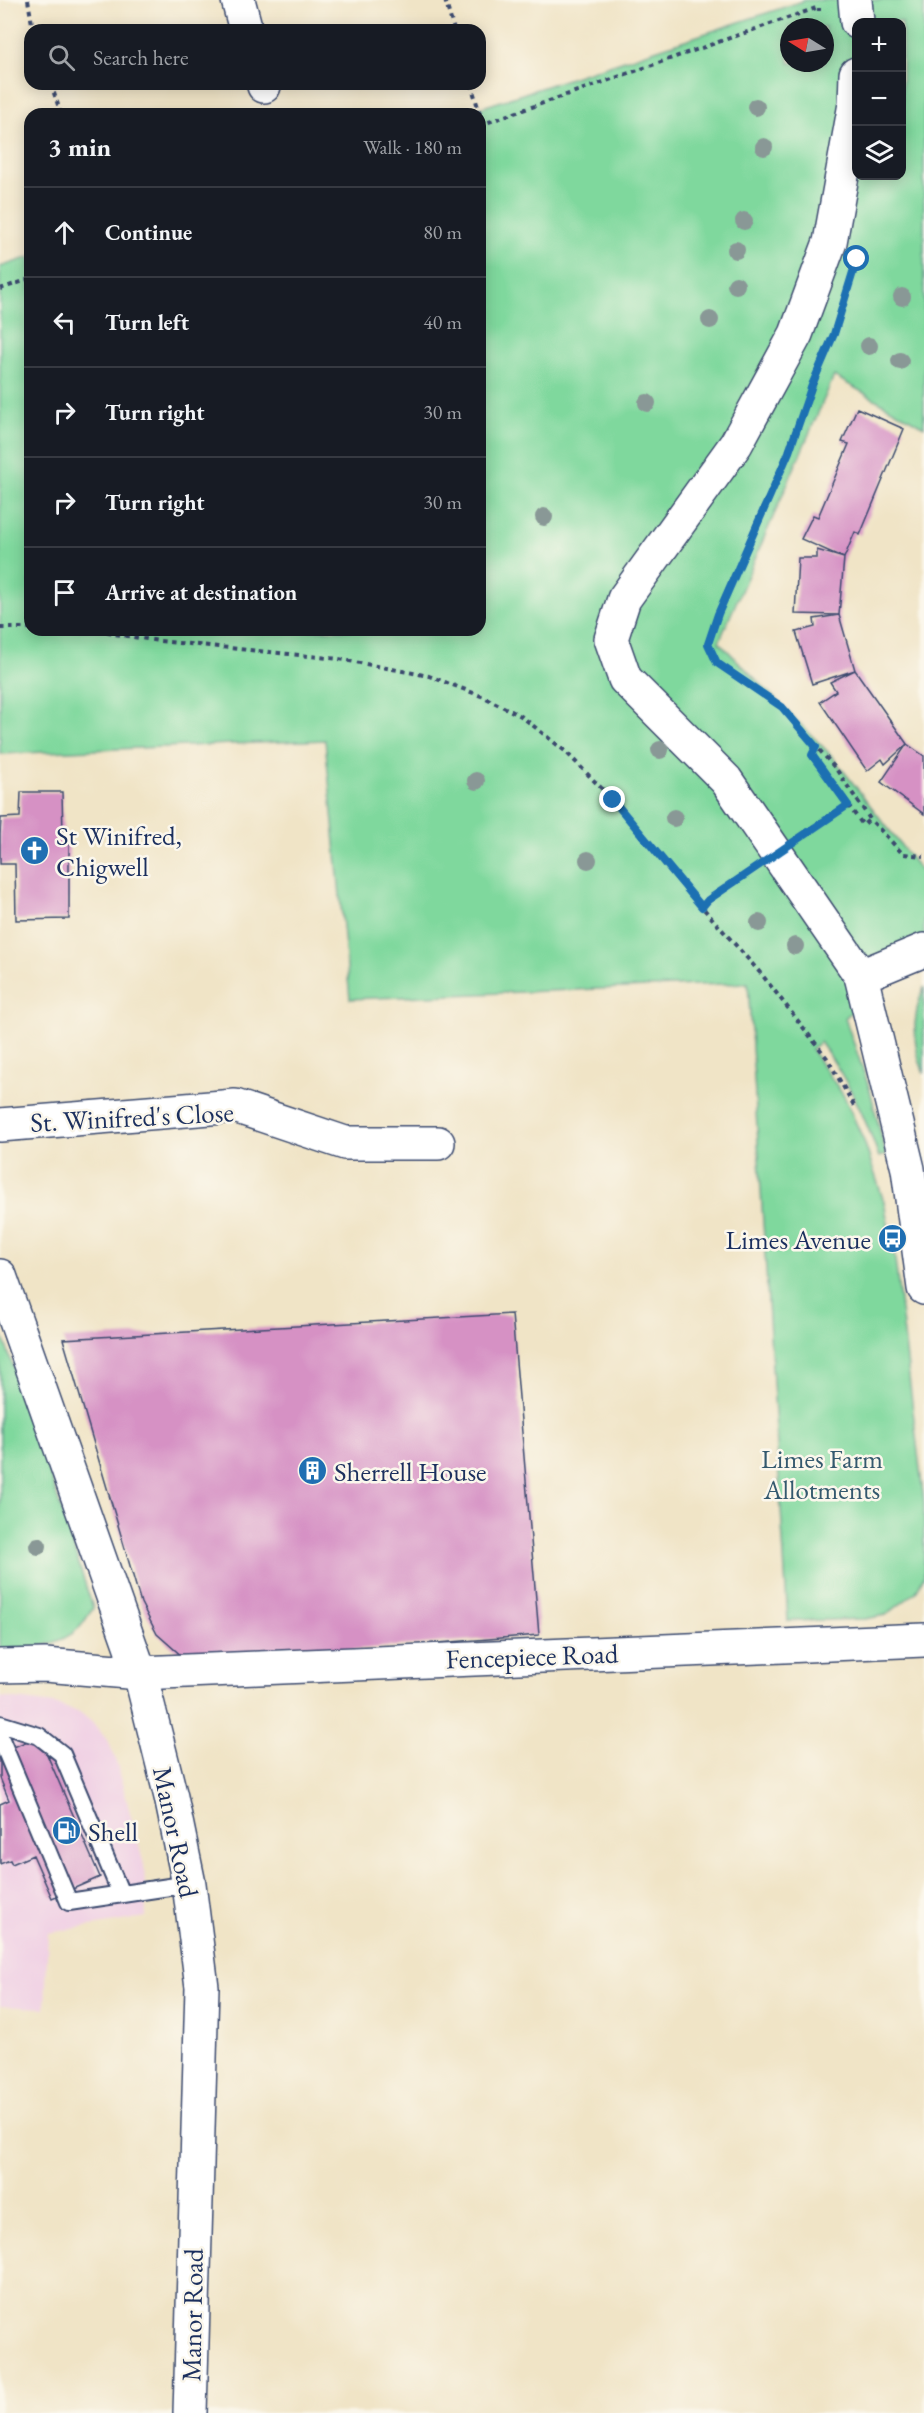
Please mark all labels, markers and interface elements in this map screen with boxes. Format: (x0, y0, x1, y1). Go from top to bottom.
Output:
north arrow (780, 18, 834, 72)
map controls (852, 18, 906, 180)
button: + (852, 18, 906, 72)
search box (24, 24, 486, 90)
icon: search (45, 41, 78, 74)
text: Search here (93, 43, 188, 72)
button: − (852, 72, 906, 126)
button: layers (852, 126, 906, 180)
text: 3 min (48, 130, 111, 164)
text: Walk · 180 m (363, 134, 462, 160)
icon: ahead (48, 216, 81, 249)
text: Continue (105, 218, 192, 247)
text: 80 m (423, 219, 462, 245)
route start (843, 245, 869, 271)
icon: left (48, 306, 81, 339)
text: Turn left (105, 308, 189, 337)
text: 40 m (423, 309, 462, 335)
icon: right (48, 396, 81, 429)
text: Turn right (105, 398, 204, 427)
text: 30 m (423, 399, 462, 425)
icon: right (48, 486, 81, 519)
text: Turn right (105, 488, 204, 517)
text: 30 m (423, 489, 462, 515)
icon: arrive (48, 576, 81, 609)
text: Arrive at destination (105, 578, 297, 607)
route end (599, 786, 625, 812)
place label: St Winifred, Chigwell (56, 818, 182, 884)
church icon: St Winifred, Chigwell (19, 835, 51, 867)
street label: St. Winifred's Close (29, 1094, 235, 1140)
place label: Limes Avenue (725, 1222, 871, 1257)
bus stop icon: Limes Avenue (876, 1223, 908, 1255)
park label: Limes Farm Allotments (761, 1441, 883, 1507)
place label: Sherrell House (334, 1454, 487, 1489)
building icon: Sherrell House (297, 1455, 329, 1487)
street label: Fencepiece Road (445, 1635, 619, 1677)
street label: Manor Road (145, 1763, 207, 1901)
place label: Shell (88, 1814, 138, 1849)
fuel station icon: Shell (51, 1815, 83, 1847)
street label: Manor Road (173, 2248, 211, 2382)

